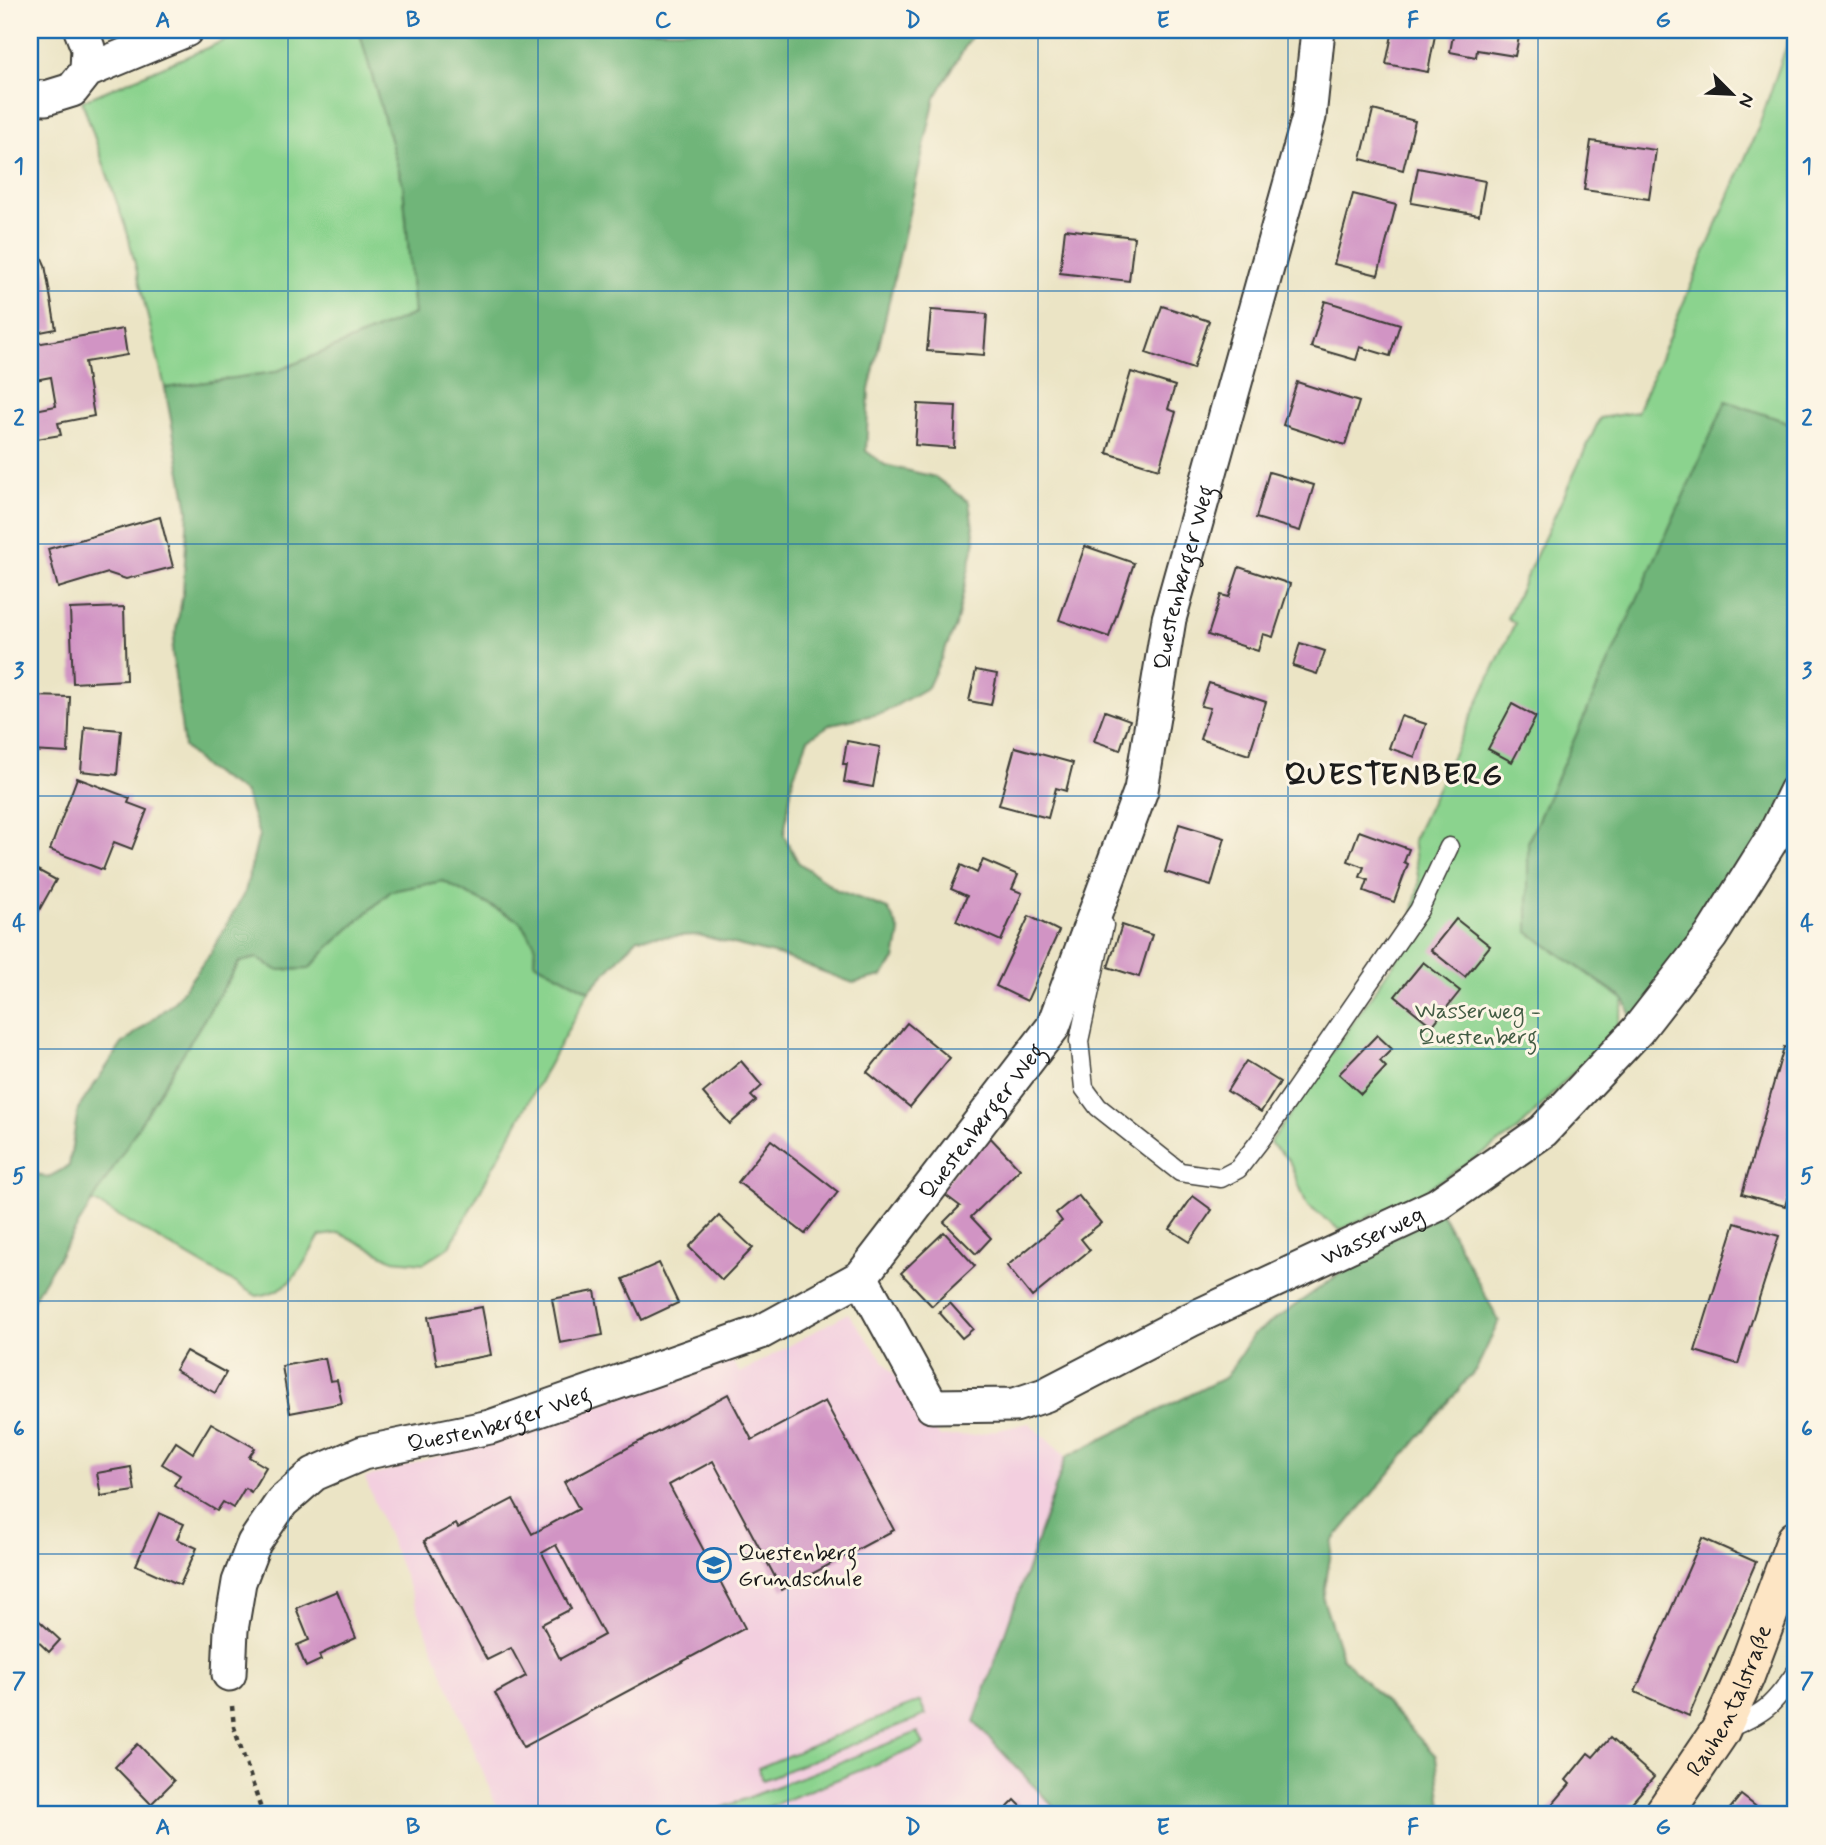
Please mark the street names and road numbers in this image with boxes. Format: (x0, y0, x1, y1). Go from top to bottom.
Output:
street label: Questenberger Weg (1148, 482, 1225, 672)
street label: Questenberger Weg (913, 1038, 1054, 1206)
street label: Wasserweg (1317, 1200, 1430, 1274)
street label: Questenberger Weg (405, 1380, 596, 1461)
street label: Rauhentalstraße (1680, 1621, 1780, 1783)

